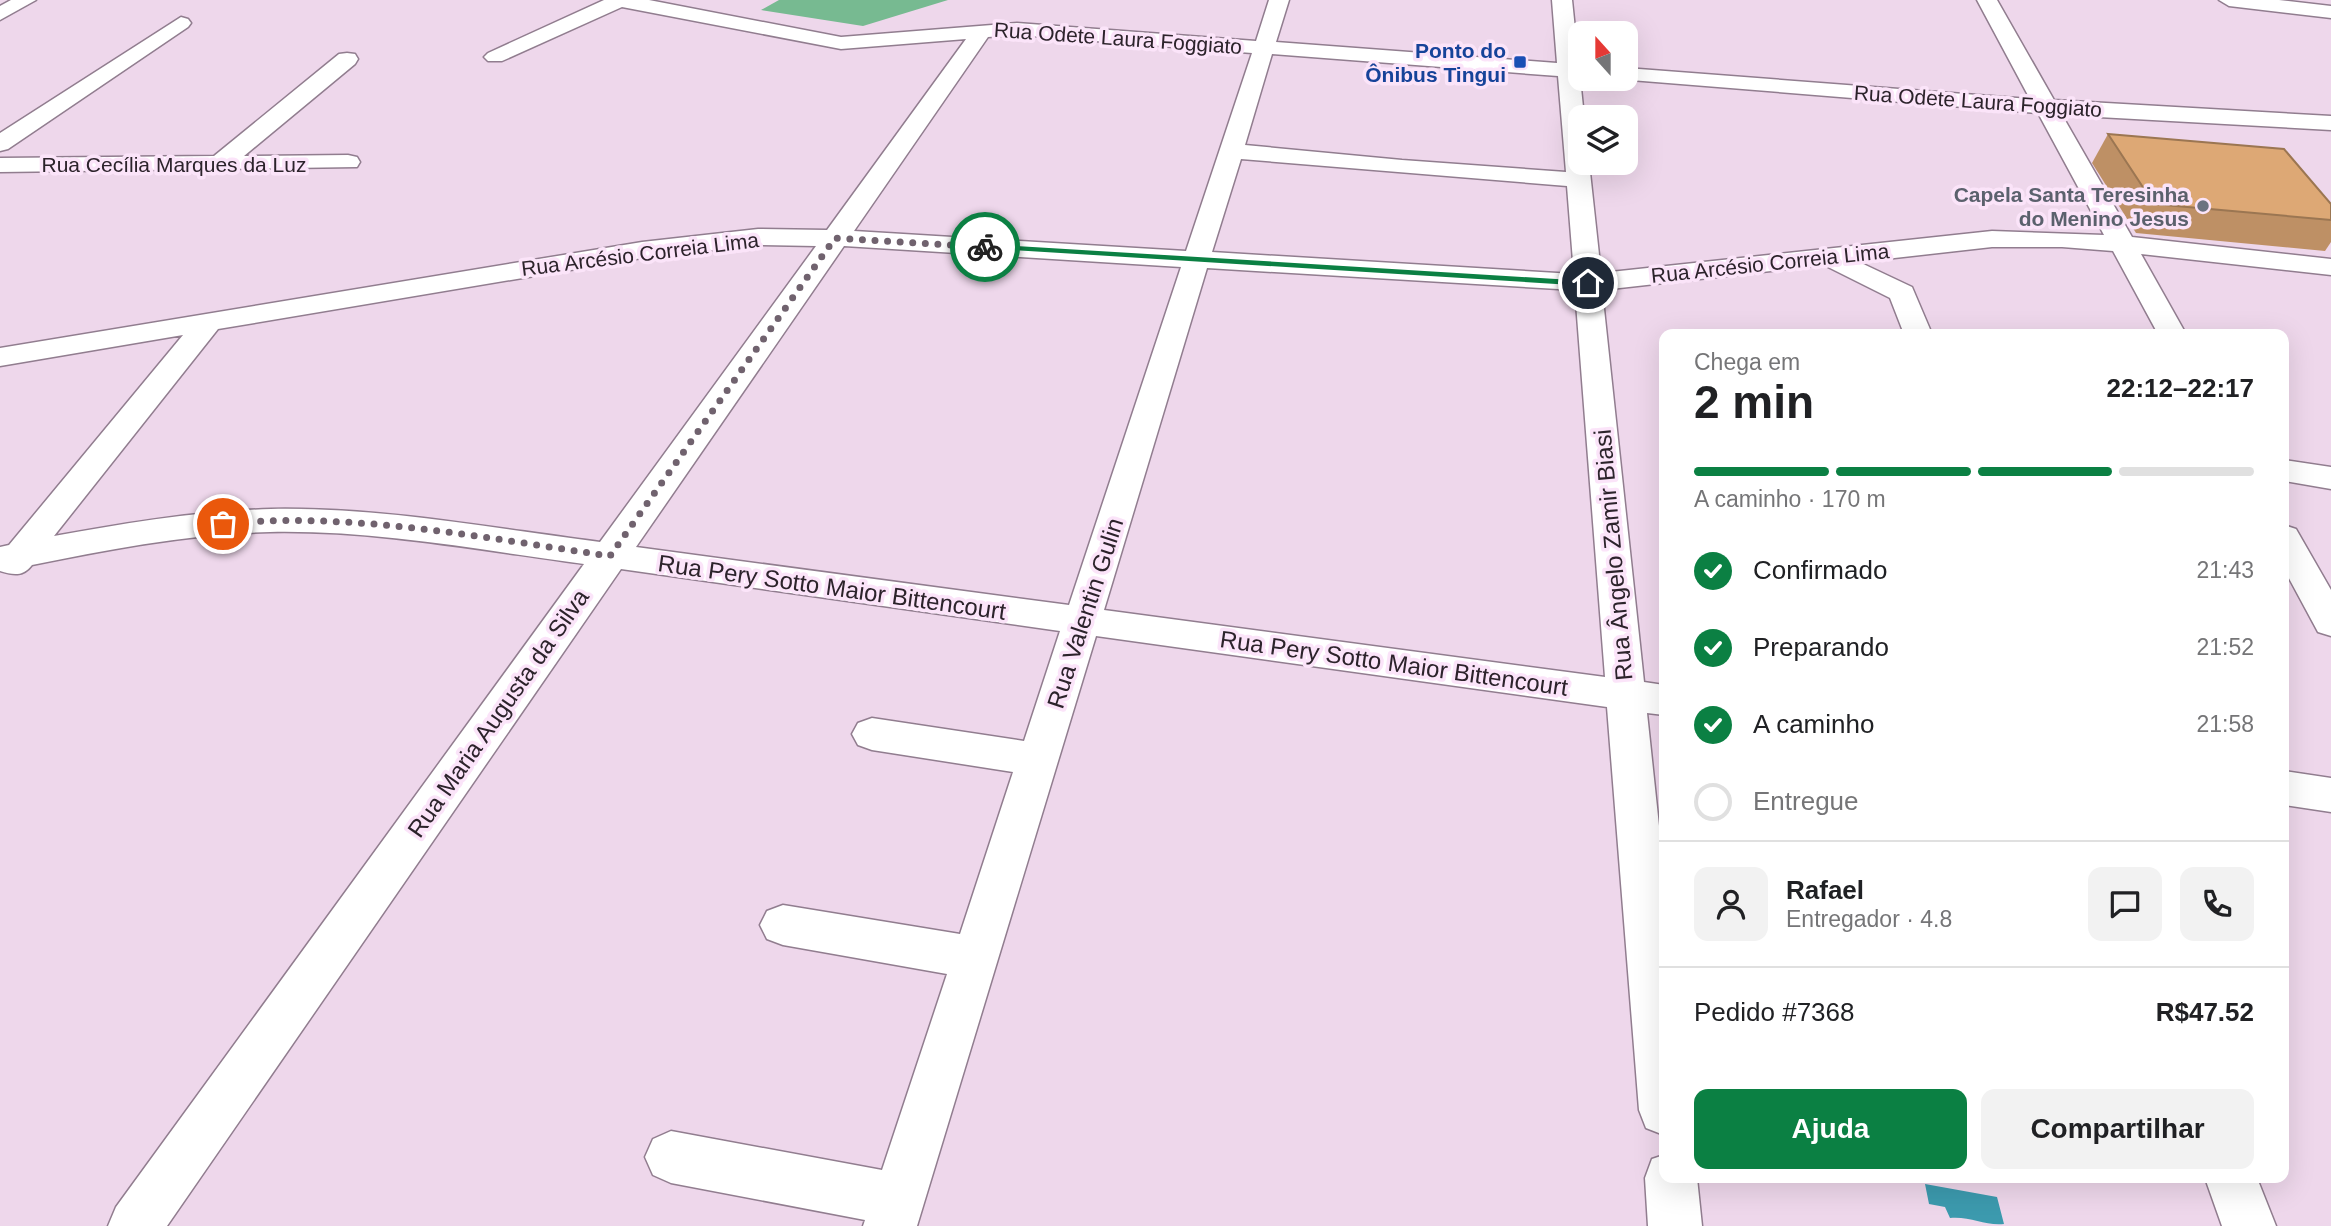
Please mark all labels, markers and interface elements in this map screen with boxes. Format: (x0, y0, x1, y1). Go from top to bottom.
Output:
street label: Rua Odete Laura Foggiato (993, 18, 1243, 58)
north arrow (1568, 21, 1638, 91)
map controls (1568, 21, 1638, 175)
place label: Ponto do Ônibus Tingui (1365, 39, 1506, 86)
marker: Ponto do Ônibus Tingui (1512, 54, 1528, 70)
street label: Rua Odete Laura Foggiato (1853, 81, 2103, 121)
button: layers (1568, 105, 1638, 175)
street label: Rua Cecília Marques da Luz (42, 153, 306, 176)
place label: Capela Santa Teresinha do Menino Jesus (1954, 183, 2189, 230)
marker: Capela Santa Teresinha do Menino Jesus (2195, 198, 2211, 214)
courier (950, 212, 1020, 282)
street label: Rua Arcésio Correia Lima (520, 228, 760, 280)
icon: bike (966, 228, 1004, 266)
street label: Rua Arcésio Correia Lima (1650, 239, 1890, 287)
pin (1558, 253, 1618, 313)
icon: home (1569, 264, 1607, 302)
text: Chega em (1694, 349, 1800, 375)
text: 22:12–22:17 (2107, 373, 2254, 403)
text: 2 min (1694, 376, 1814, 428)
street label: Rua Ângelo Zamir Biasi (1589, 428, 1637, 682)
text: A caminho · 170 m (1694, 486, 1886, 512)
pin (193, 494, 253, 554)
icon: bag (204, 505, 242, 543)
street label: Rua Valentin Gulin (1042, 515, 1128, 711)
street label: Rua Pery Sotto Maior Bittencourt (656, 549, 1008, 625)
icon: check (1694, 552, 1732, 590)
text: Confirmado (1753, 555, 1887, 585)
text: 21:43 (2196, 557, 2254, 583)
street label: Rua Maria Augusta da Silva (402, 583, 594, 842)
street label: Rua Pery Sotto Maior Bittencourt (1218, 625, 1570, 701)
icon: check (1694, 629, 1732, 667)
text: Preparando (1753, 632, 1889, 662)
text: 21:52 (2196, 634, 2254, 660)
icon: check (1694, 706, 1732, 744)
text: A caminho (1753, 709, 1874, 739)
text: 21:58 (2196, 711, 2254, 737)
text: Entregue (1753, 786, 1859, 816)
button: person (1694, 867, 1768, 941)
button: chat (2088, 867, 2162, 941)
button: phone (2180, 867, 2254, 941)
text: Rafael (1786, 875, 1864, 905)
text: Entregador · 4.8 (1786, 906, 1952, 932)
text: Pedido #7368 (1694, 997, 1854, 1027)
text: R$47.52 (2156, 997, 2254, 1027)
button: Ajuda (1694, 1089, 1967, 1169)
button: Compartilhar (1981, 1089, 2254, 1169)

